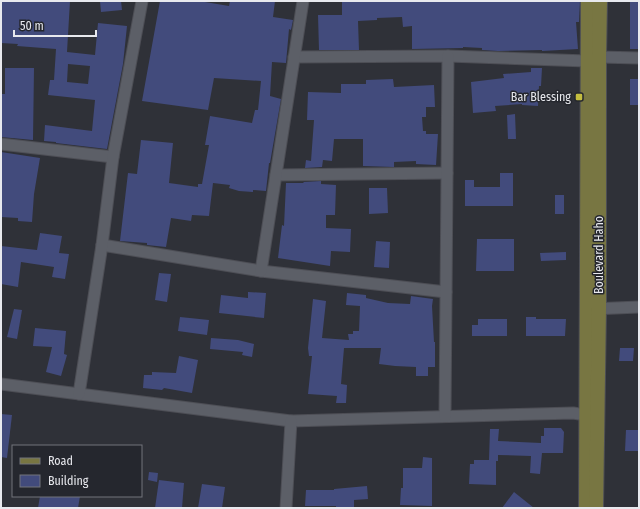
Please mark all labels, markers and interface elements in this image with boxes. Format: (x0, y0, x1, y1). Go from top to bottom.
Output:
scale bar (14, 12, 96, 38)
text: 50 m (20, 19, 44, 33)
place label: Bar Blessing (511, 90, 571, 104)
marker: Bar Blessing (574, 92, 584, 102)
street label: Boulevard Haho (592, 216, 606, 294)
legend (12, 445, 142, 497)
text: Road (48, 454, 73, 468)
text: Building (48, 474, 89, 488)

